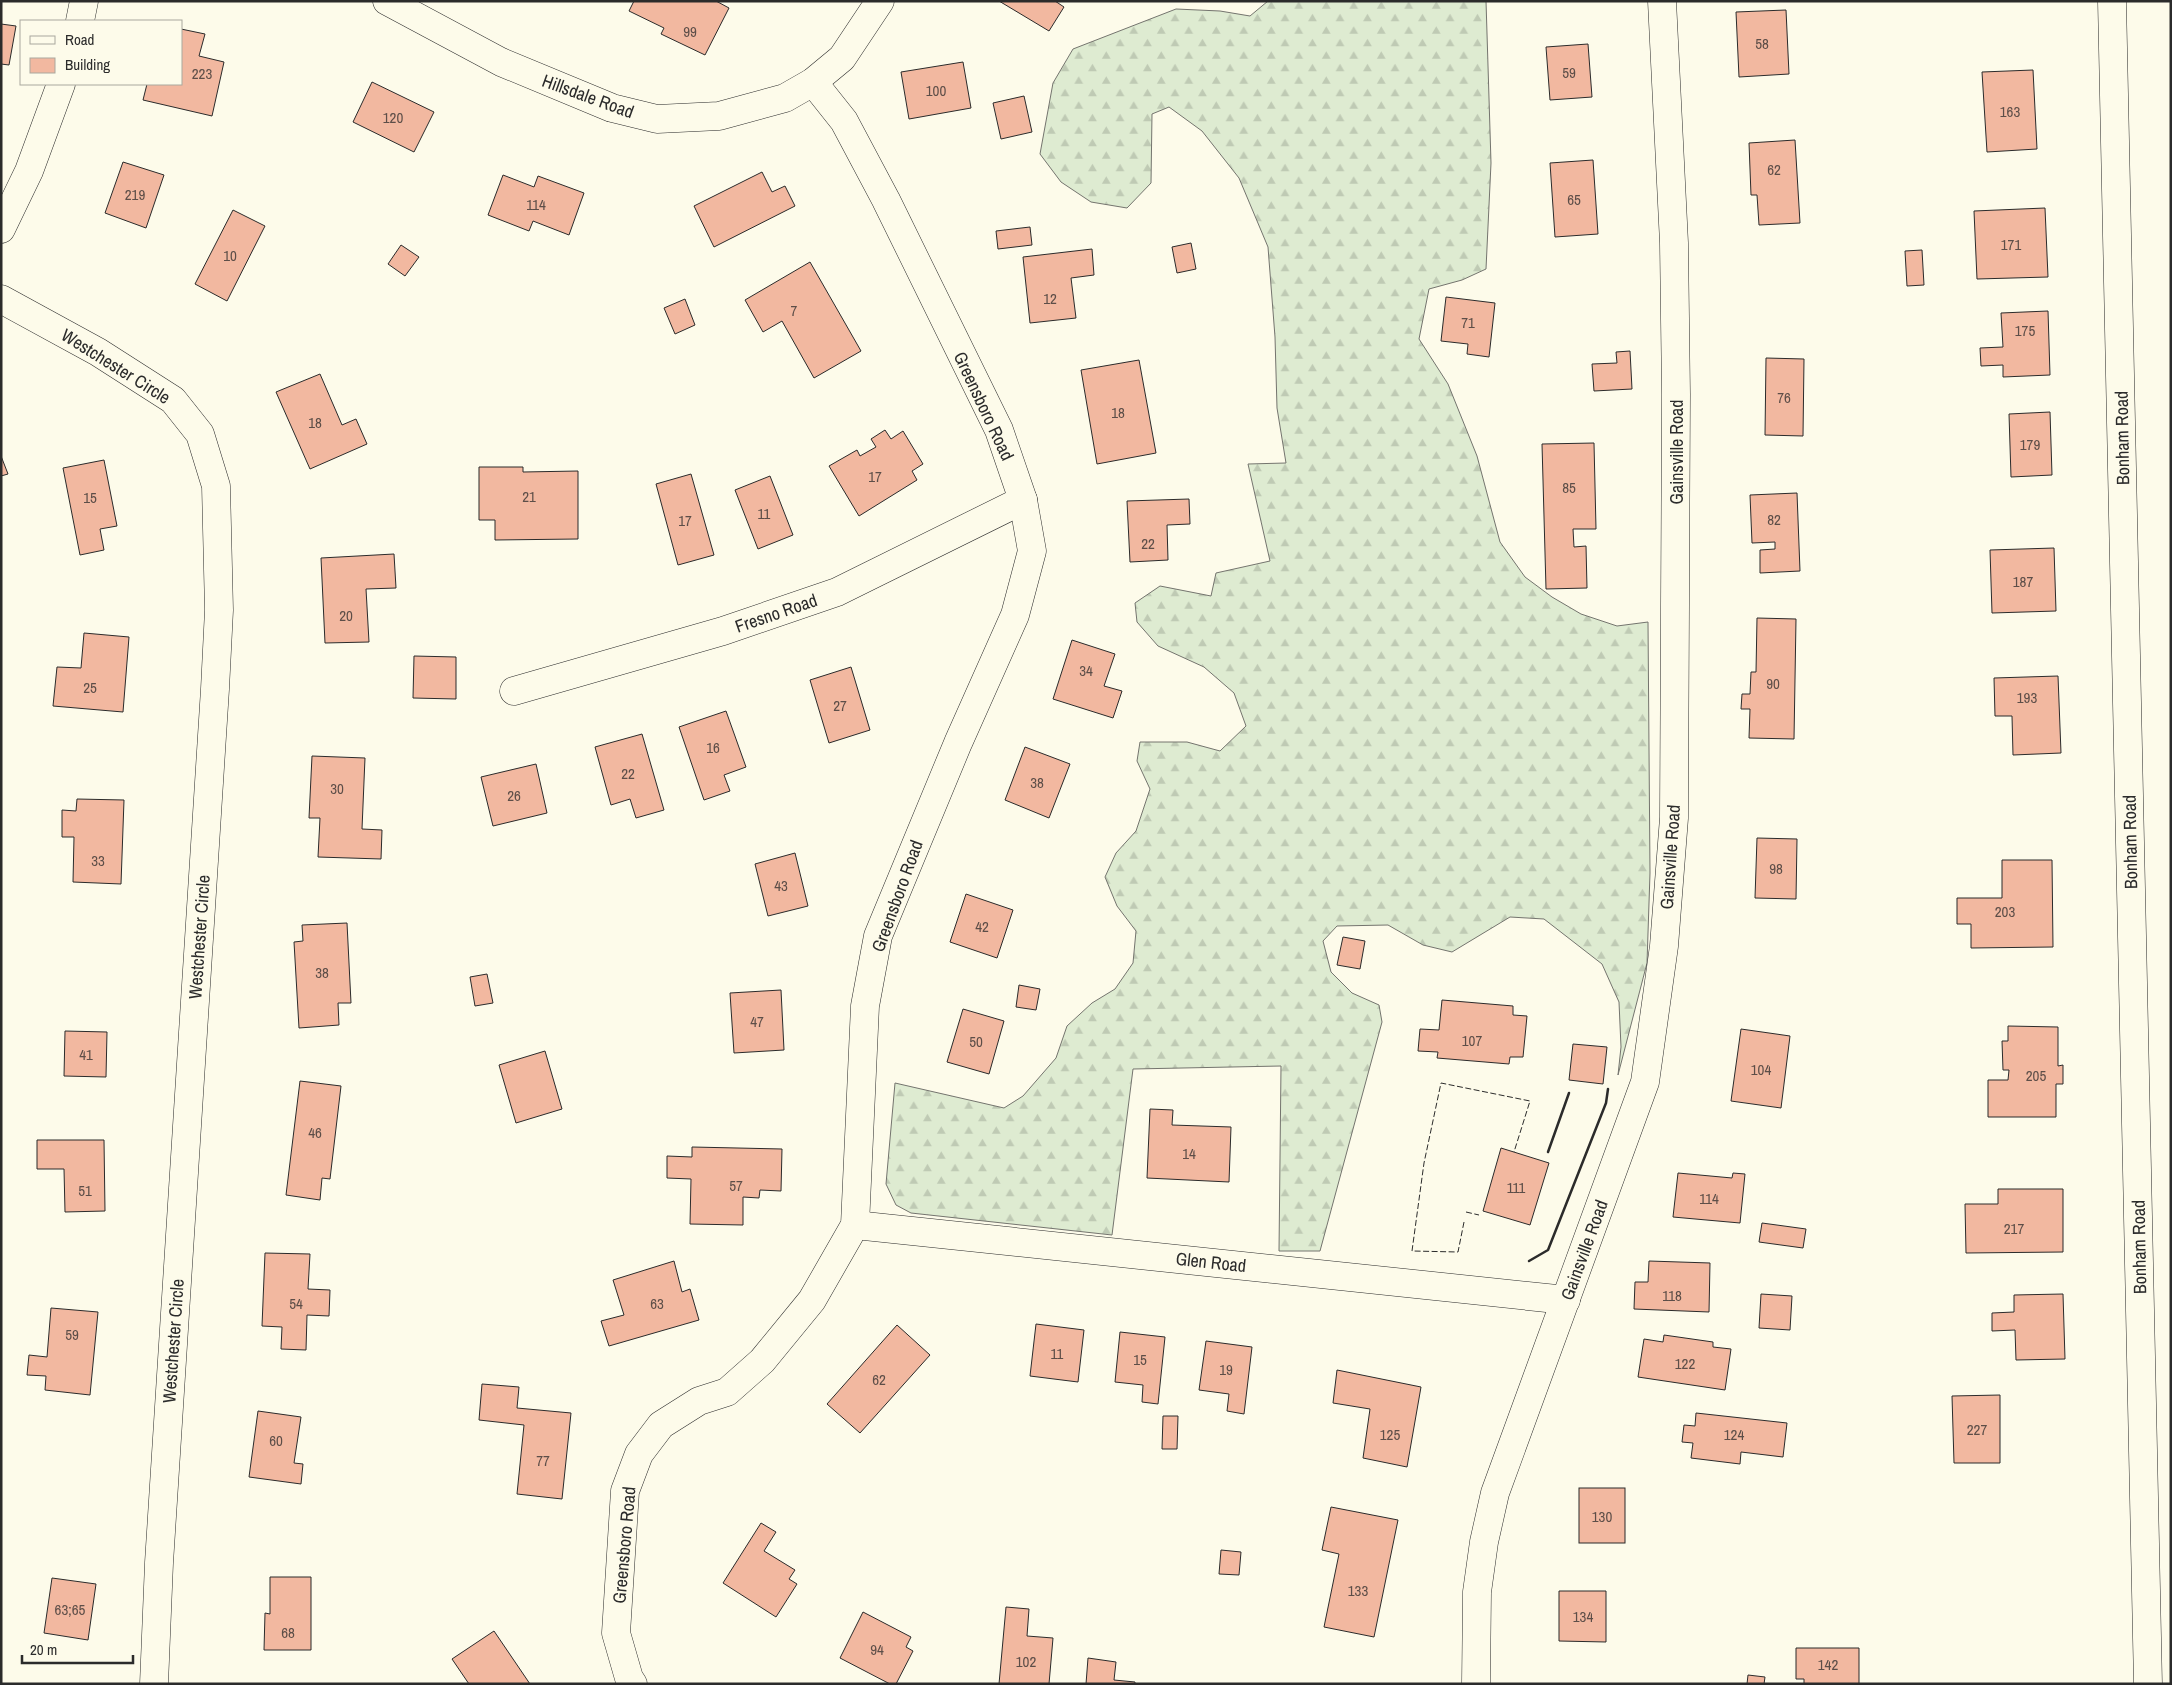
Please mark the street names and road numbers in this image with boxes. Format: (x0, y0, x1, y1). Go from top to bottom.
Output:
street label: Hillsdale Road (539, 68, 637, 124)
street label: Westchester Circle (57, 322, 175, 410)
street label: Greensboro Road (948, 348, 1020, 464)
street label: Bonham Road (2109, 391, 2135, 485)
street label: Gainsville Road (1664, 399, 1689, 505)
street label: Fresno Road (732, 587, 820, 639)
street label: Bonham Road (2117, 795, 2143, 889)
street label: Gainsville Road (1654, 804, 1686, 910)
street label: Greensboro Road (865, 837, 929, 955)
street label: Westchester Circle (182, 874, 216, 1000)
street label: Gainsville Road (1554, 1196, 1614, 1304)
street label: Bonham Road (2126, 1200, 2152, 1294)
street label: Glen Road (1175, 1246, 1247, 1278)
street label: Westchester Circle (156, 1278, 190, 1404)
street label: Greensboro Road (606, 1485, 642, 1605)

